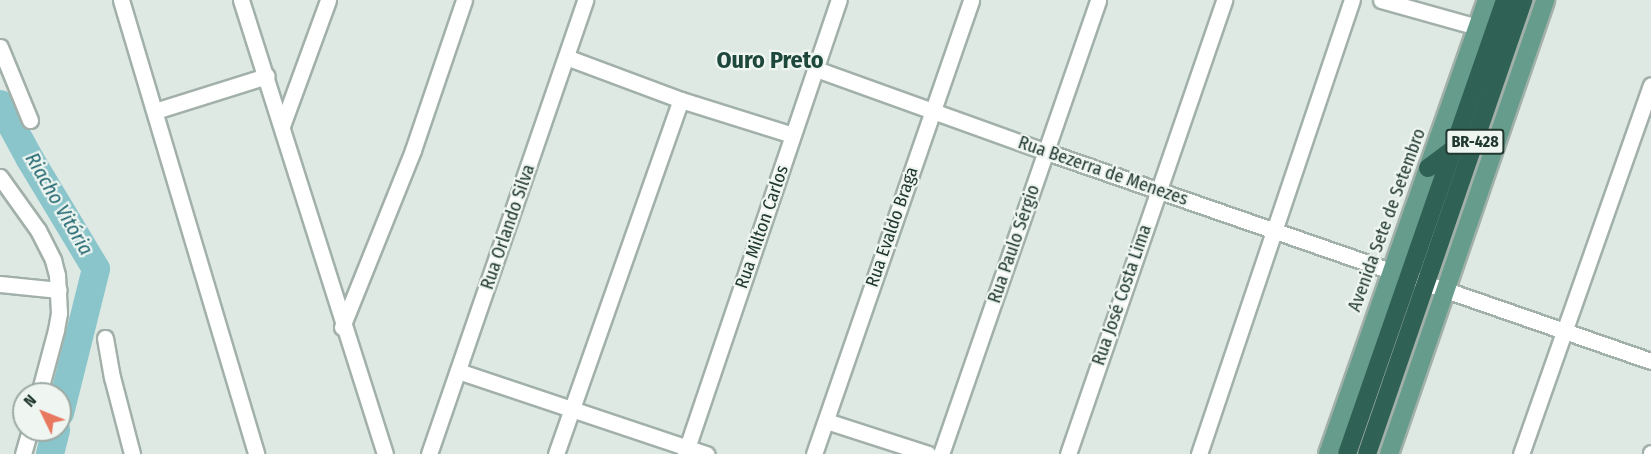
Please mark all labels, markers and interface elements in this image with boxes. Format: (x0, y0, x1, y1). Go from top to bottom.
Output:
district label: Ouro Preto (716, 47, 824, 75)
street label: Avenida Sete de Setembro (1344, 125, 1430, 315)
road number: BR-428 (1445, 129, 1505, 155)
street label: Rua Bezerra de Menezes (1015, 132, 1191, 210)
water label: Riacho Vitória (20, 148, 98, 260)
street label: Rua Orlando Silva (476, 162, 540, 292)
street label: Rua Milton Carlos (731, 162, 793, 292)
street label: Rua Evaldo Braga (861, 164, 923, 290)
street label: Rua Paulo Sérgio (984, 182, 1044, 306)
street label: Rua José Costa Lima (1088, 222, 1156, 368)
north arrow (12, 382, 72, 442)
text: N (20, 391, 40, 411)

